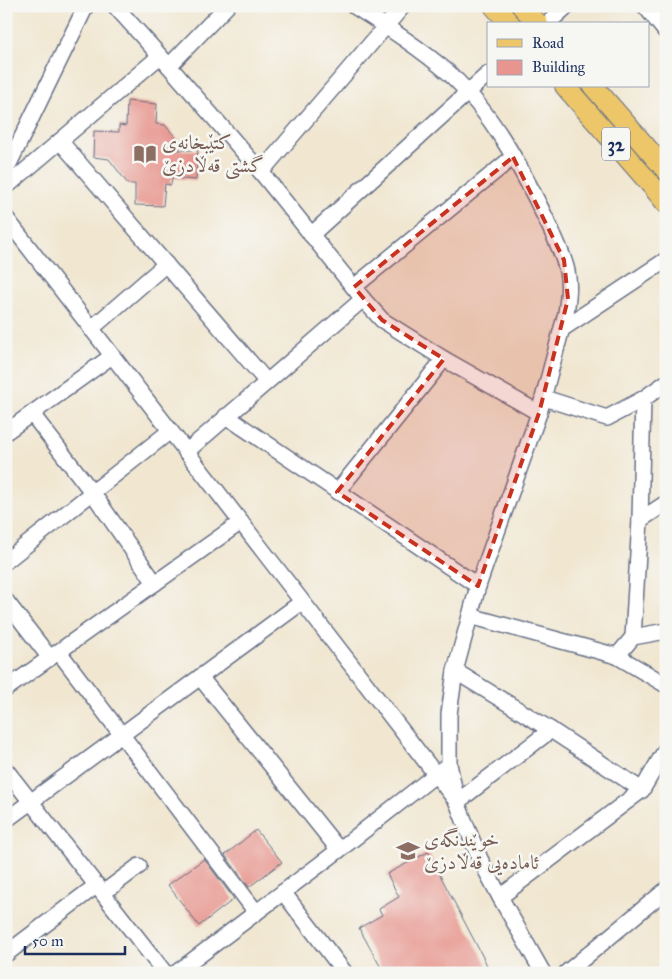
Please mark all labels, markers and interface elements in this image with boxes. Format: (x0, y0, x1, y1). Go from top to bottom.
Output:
legend (487, 22, 650, 88)
text: Road (532, 34, 564, 52)
text: Building (532, 58, 586, 76)
road number: 32 (602, 128, 630, 160)
place label: کتێبخانەی گشتی قەڵادزێ (162, 130, 264, 180)
library icon: کتێبخانەی گشتی قەڵادزێ (132, 141, 158, 167)
place label: خوێندنگەی ئامادەیی قەڵادزێ (424, 827, 539, 876)
school or university icon: خوێندنگەی ئامادەیی قەڵادزێ (395, 838, 421, 864)
scale bar (25, 924, 125, 956)
text: 50 m (32, 932, 64, 950)

